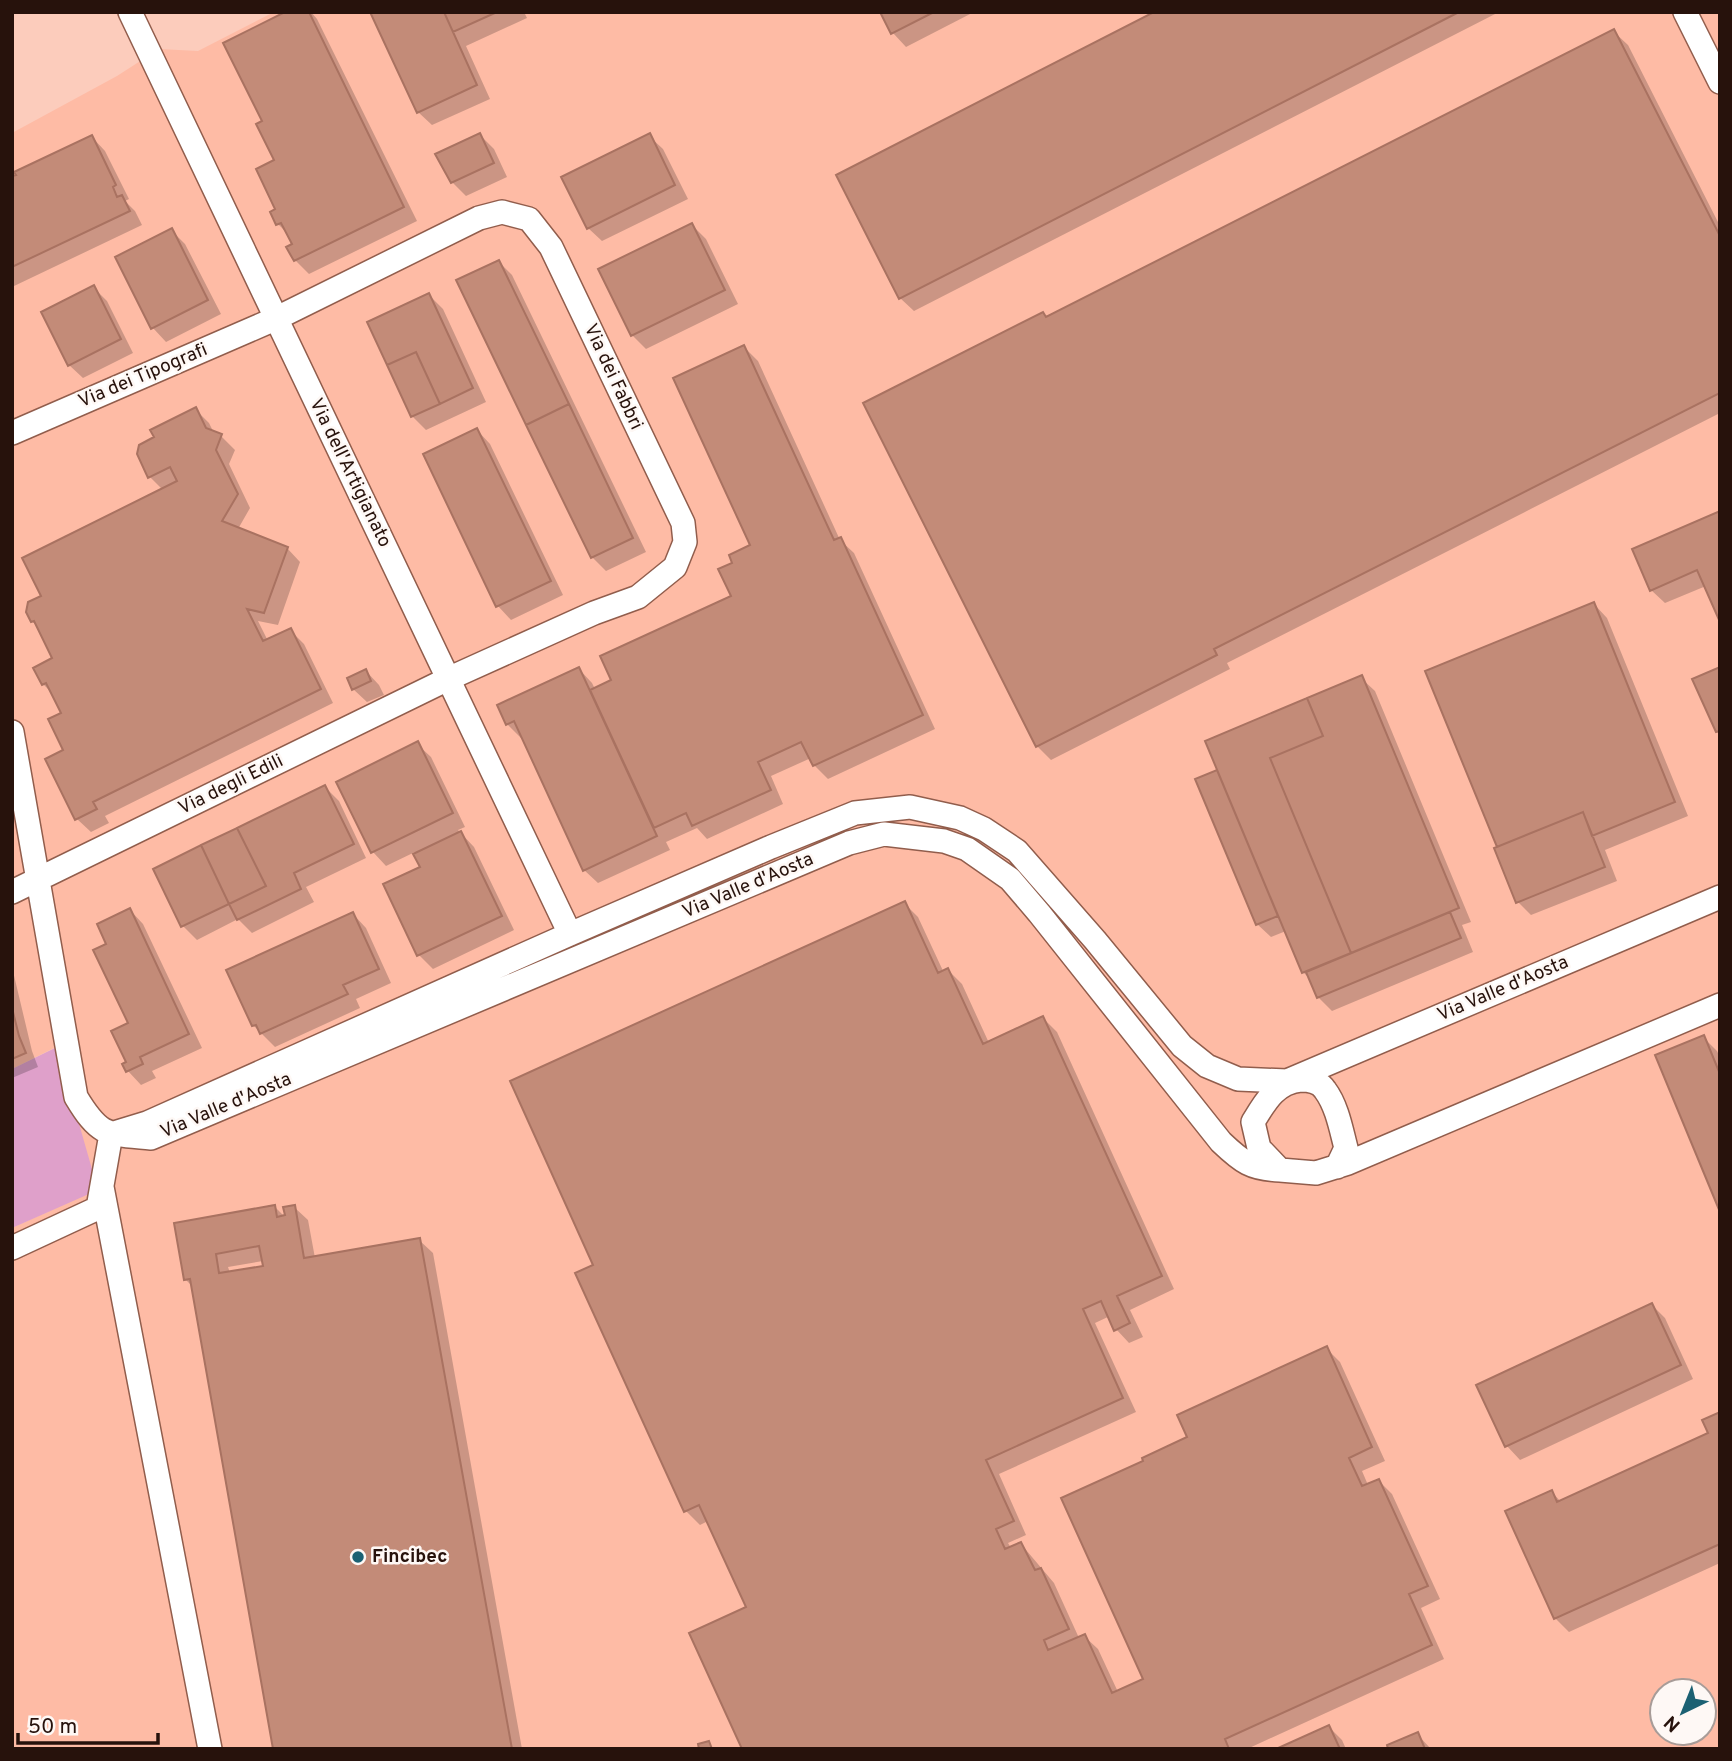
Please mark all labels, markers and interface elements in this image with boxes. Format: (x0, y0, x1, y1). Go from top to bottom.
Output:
street label: Via dei Fabbri (578, 320, 648, 434)
street label: Via dei Tipografi (75, 338, 211, 414)
street label: Via dell'Artigianato (304, 395, 396, 551)
street label: Via degli Edili (175, 749, 287, 821)
street label: Via Valle d'Aosta (679, 848, 817, 924)
street label: Via Valle d'Aosta (1434, 951, 1572, 1027)
street label: Via Valle d'Aosta (157, 1068, 295, 1144)
place label: Fincibec (372, 1545, 448, 1569)
marker: Fincibec (350, 1549, 366, 1565)
north arrow (1648, 1677, 1718, 1747)
scale bar (18, 1702, 158, 1746)
text: N (1660, 1710, 1686, 1736)
text: 50 m (28, 1714, 77, 1741)

